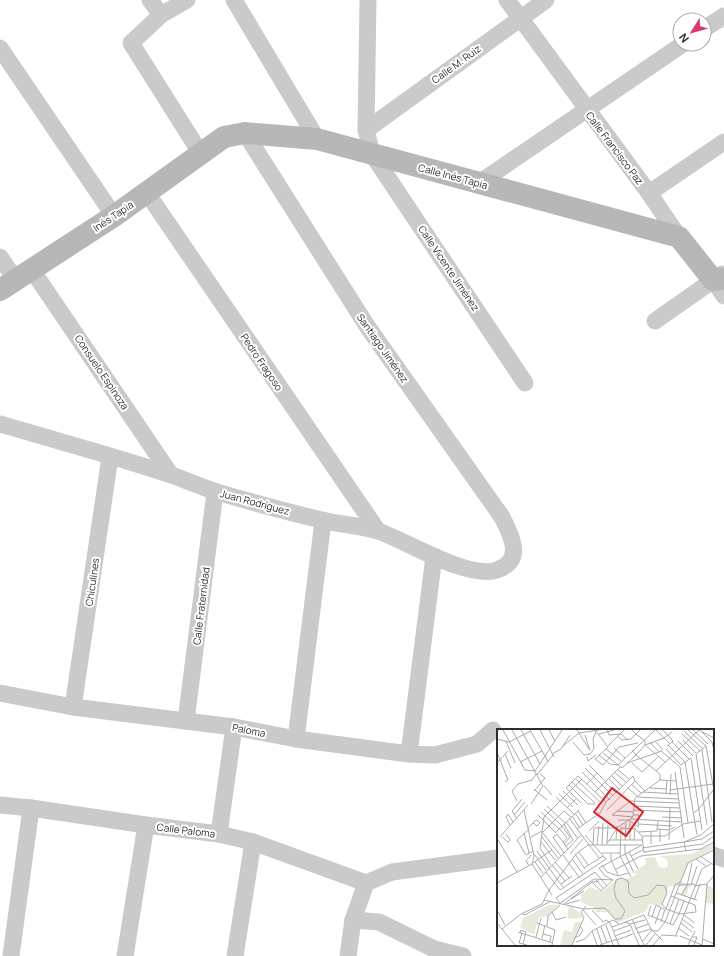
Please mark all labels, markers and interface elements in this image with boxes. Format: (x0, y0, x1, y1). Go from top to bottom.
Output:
north arrow (672, 12, 712, 52)
text: N (675, 31, 692, 46)
street label: Calle M. Ruiz (428, 41, 484, 87)
street label: Calle Francisco Paz (583, 109, 647, 187)
street label: Calle Inés Tapia (417, 160, 489, 192)
street label: Inés Tapia (90, 197, 136, 235)
street label: Calle Vicente Jiménez (415, 223, 483, 313)
street label: Santiago Jiménez (354, 311, 412, 385)
street label: Pedro Fragoso (238, 331, 286, 393)
street label: Consuelo Espinoza (72, 332, 132, 412)
street label: Juan Rodríguez (219, 486, 291, 518)
street label: Chiculines (82, 557, 102, 607)
street label: Calle Fraternidad (189, 566, 213, 646)
street label: Paloma (231, 720, 267, 740)
inset map (497, 729, 714, 946)
street label: Calle Paloma (156, 819, 216, 841)

